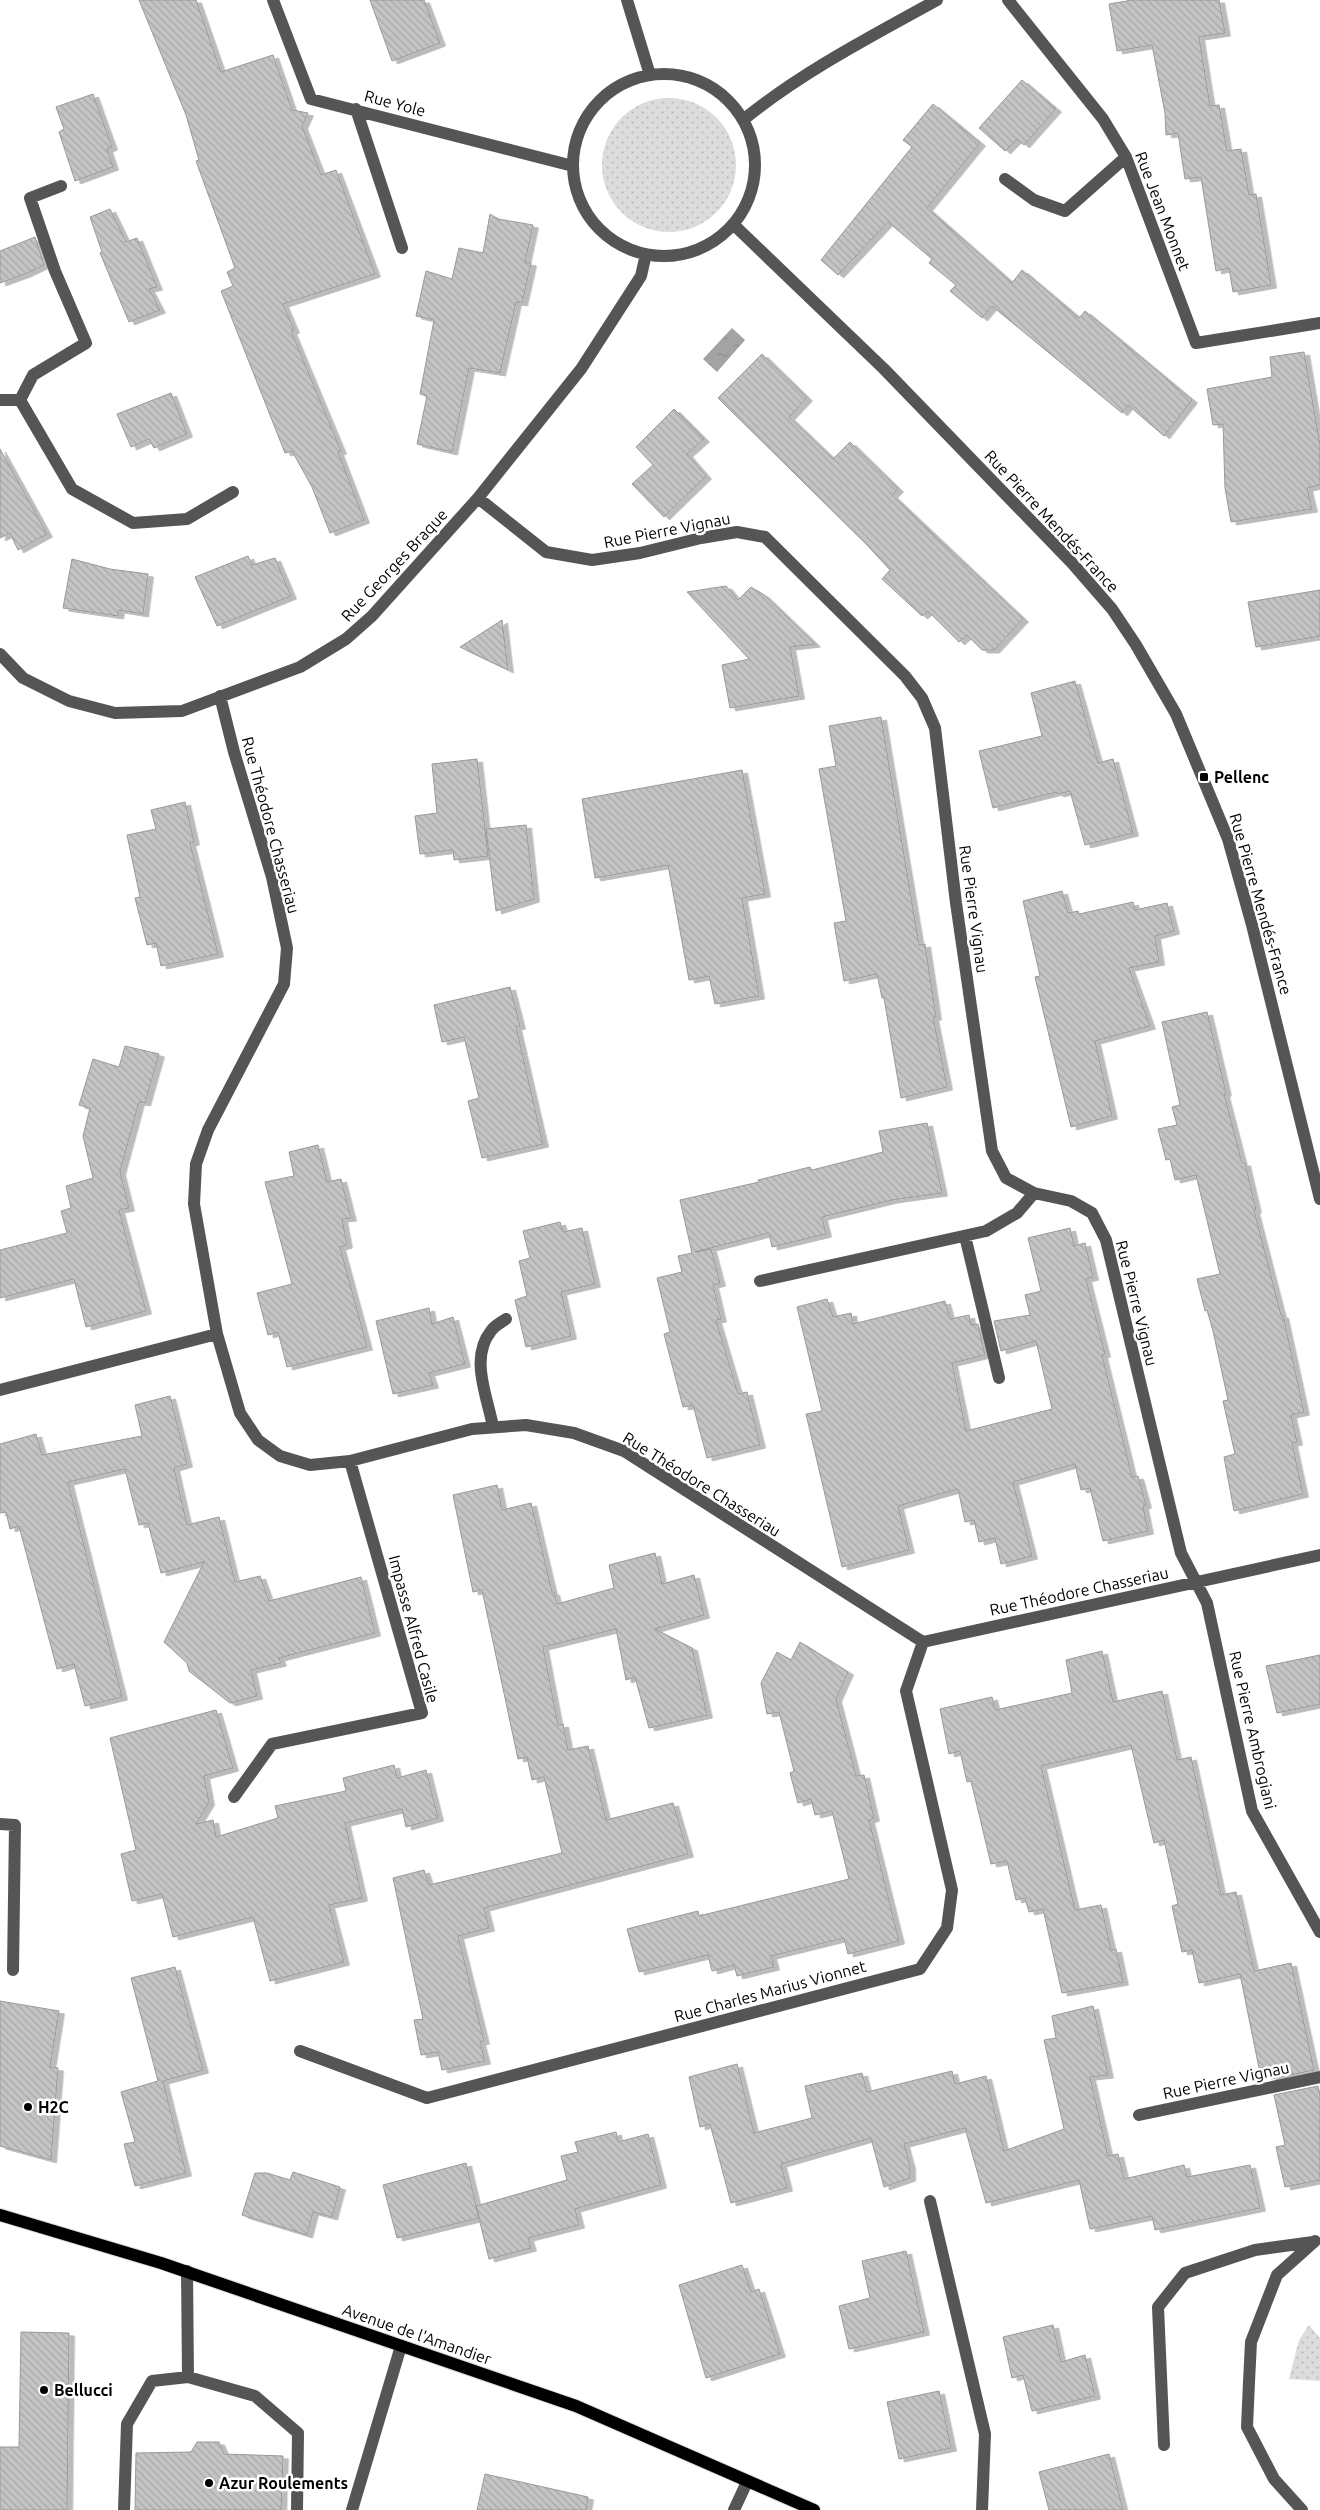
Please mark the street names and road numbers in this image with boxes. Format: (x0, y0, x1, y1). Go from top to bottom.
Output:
street label: Rue Yole (362, 86, 428, 120)
street label: Rue Jean Monnet (1132, 149, 1194, 274)
street label: Rue Pierre Mendés-France (981, 446, 1123, 596)
street label: Rue Georges Braque (337, 505, 451, 625)
street label: Rue Pierre Vignau (602, 509, 732, 551)
street label: Rue Théodore Chasseriau (239, 735, 303, 915)
street label: Rue Pierre Mendés-France (1226, 811, 1296, 997)
street label: Rue Pierre Vignau (956, 844, 992, 974)
street label: Rue Pierre Vignau (1113, 1238, 1161, 1368)
street label: Rue Théodore Chasseriau (620, 1428, 784, 1540)
street label: Impasse Alfred Casile (386, 1553, 442, 1705)
street label: Rue Théodore Chasseriau (988, 1563, 1170, 1619)
street label: Rue Pierre Ambrogiani (1226, 1649, 1280, 1811)
street label: Rue Charles Marius Vionnet (672, 1957, 868, 2025)
street label: Rue Pierre Vignau (1161, 2058, 1291, 2102)
street label: Avenue de l'Amandier (340, 2300, 494, 2368)

